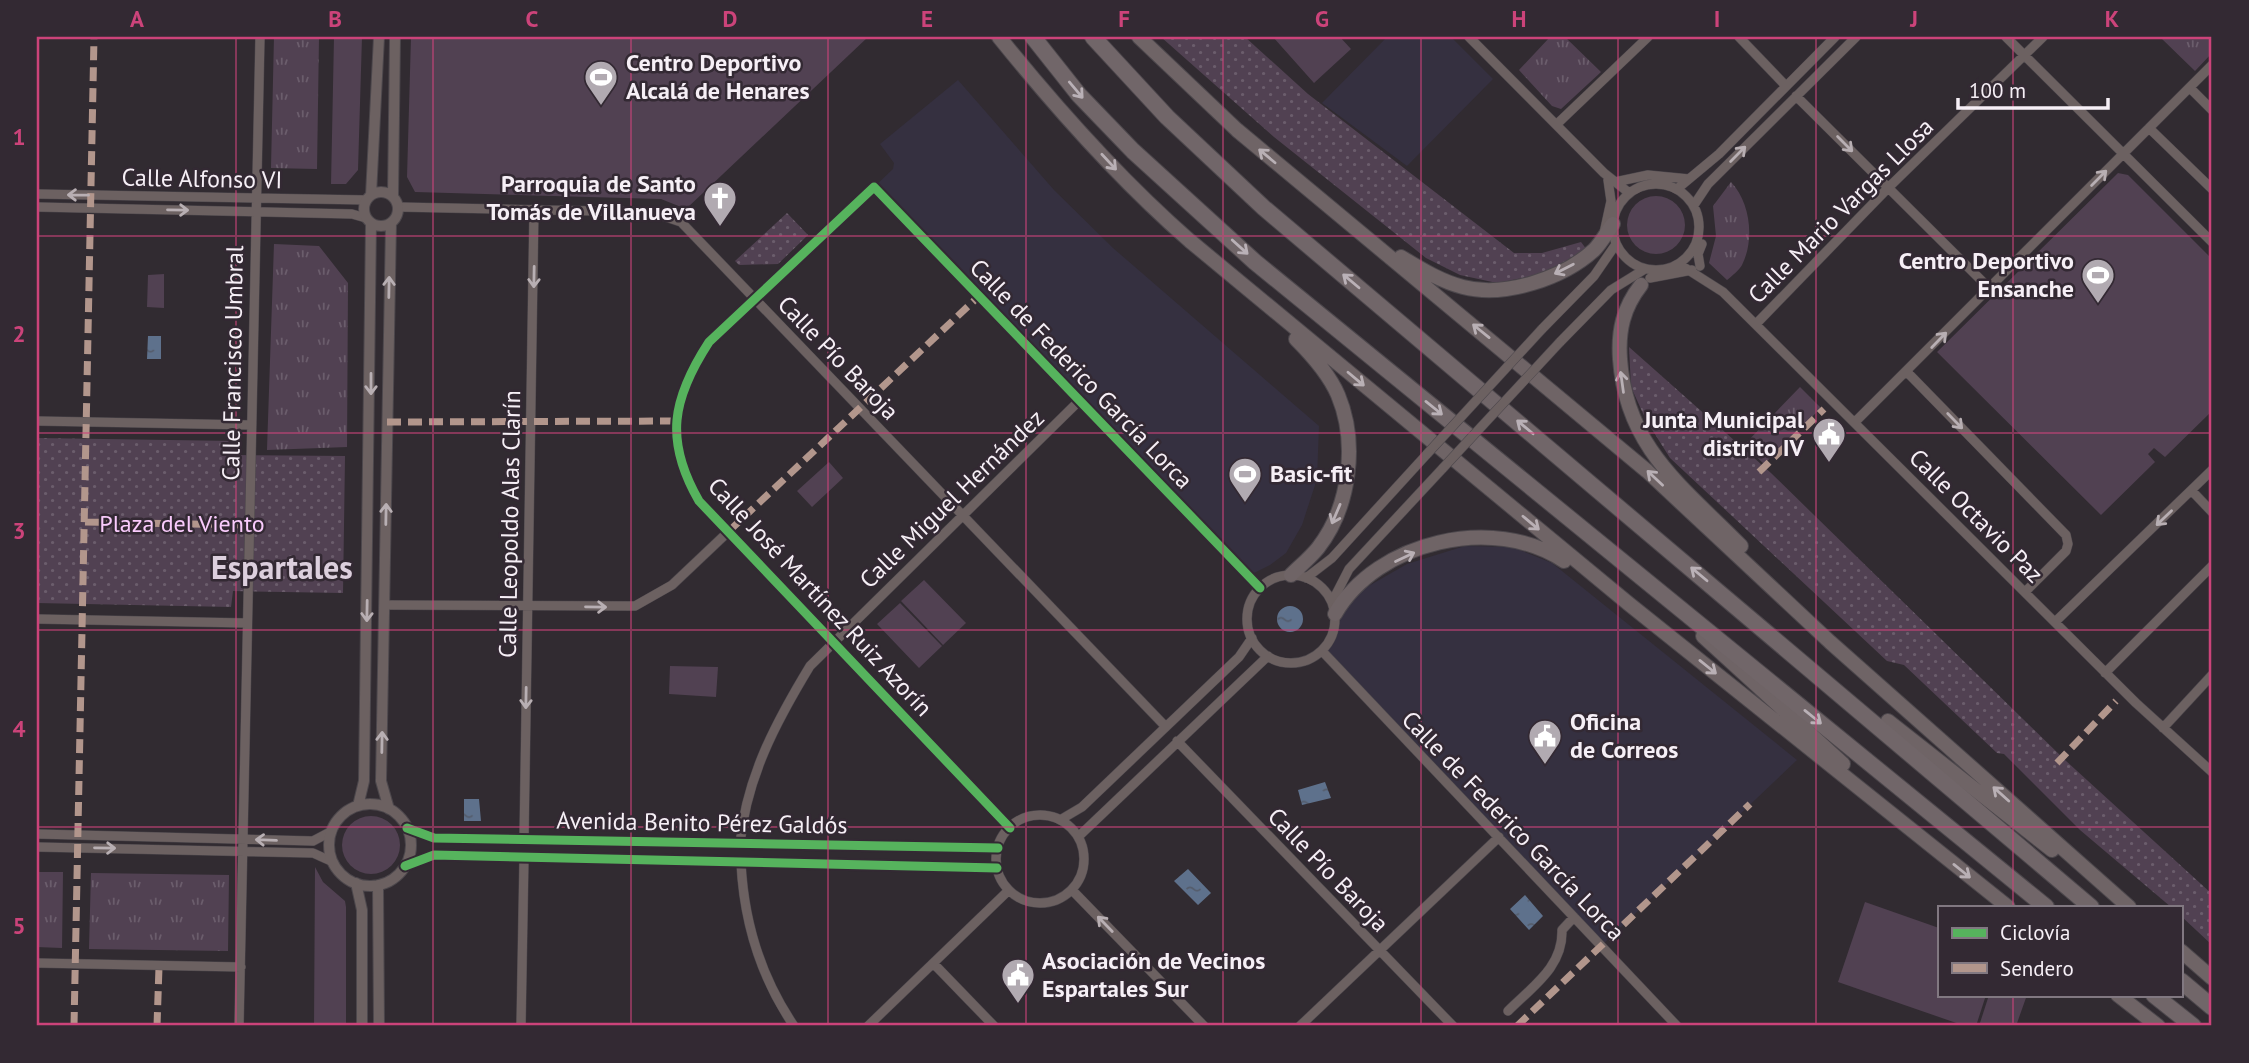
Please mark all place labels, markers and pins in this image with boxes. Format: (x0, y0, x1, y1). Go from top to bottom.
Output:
place label: Centro Deportivo Alcalá de Henares (626, 47, 810, 106)
sports icon: Centro Deportivo Alcalá de Henares (582, 58, 620, 107)
place label: Parroquia de Santo Tomás de Villanueva (487, 168, 696, 227)
church icon: Parroquia de Santo Tomás de Villanueva (701, 179, 739, 228)
place label: Centro Deportivo Ensanche (1899, 245, 2074, 304)
sports icon: Centro Deportivo Ensanche (2079, 256, 2117, 305)
place label: Junta Municipal distrito IV (1642, 404, 1805, 463)
public building icon: Junta Municipal distrito IV (1810, 415, 1848, 464)
sports icon: Basic-fit (1226, 455, 1264, 504)
place label: Basic-fit (1270, 458, 1353, 489)
place label: Oficina de Correos (1570, 706, 1678, 765)
public building icon: Oficina de Correos (1526, 717, 1564, 766)
place label: Asociación de Vecinos Espartales Sur (1042, 945, 1265, 1004)
public building icon: Asociación de Vecinos Espartales Sur (999, 956, 1037, 1005)

